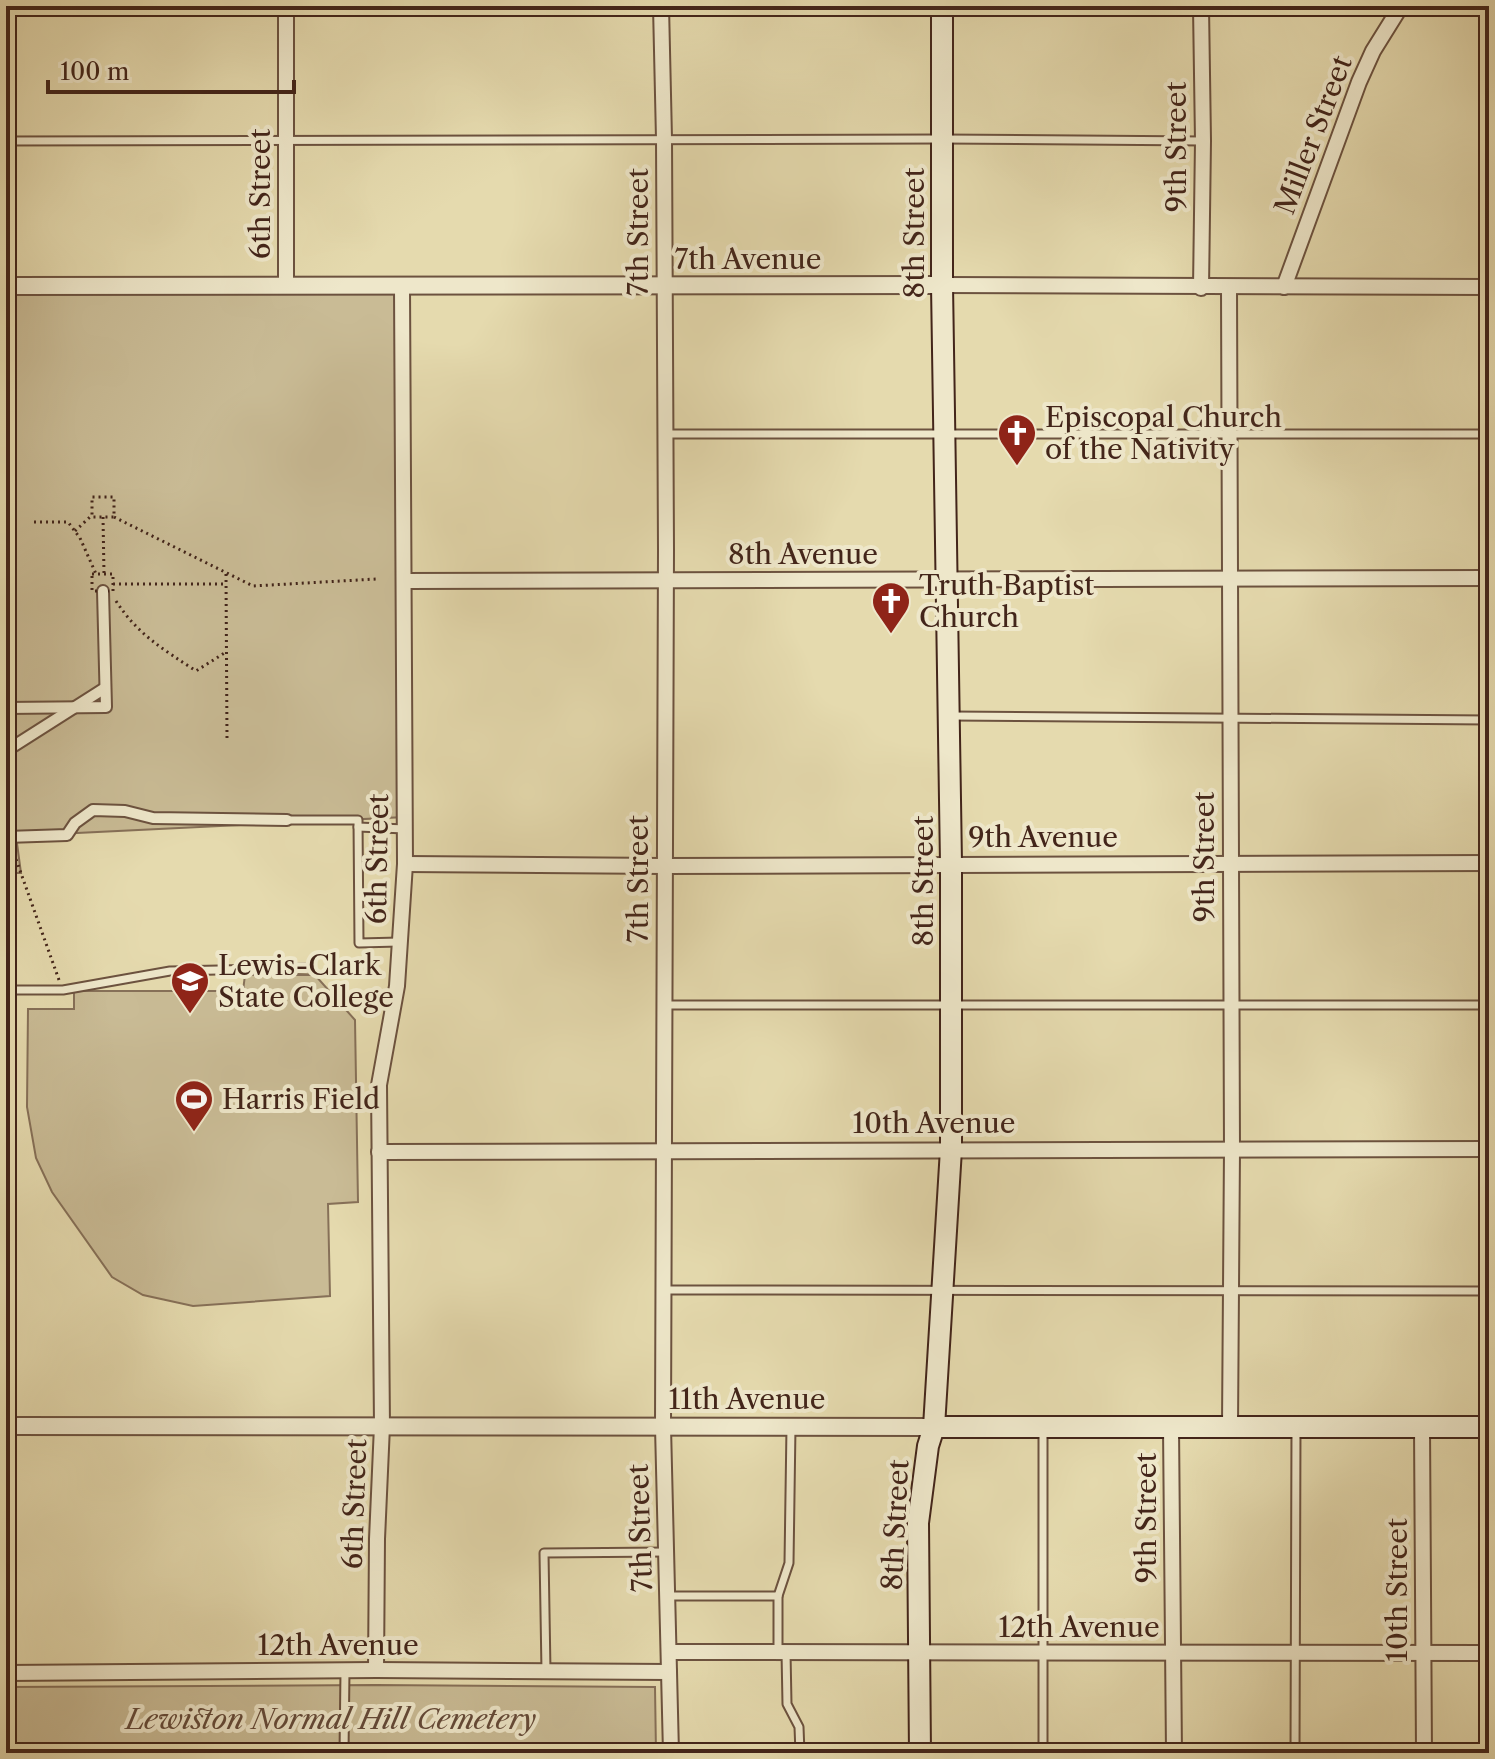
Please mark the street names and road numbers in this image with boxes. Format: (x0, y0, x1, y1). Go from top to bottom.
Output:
street label: Miller Street (1267, 51, 1359, 219)
street label: 9th Street (1159, 82, 1193, 212)
street label: 6th Street (243, 129, 277, 259)
street label: 8th Street (897, 167, 931, 298)
street label: 7th Street (621, 168, 655, 296)
street label: 7th Avenue (674, 242, 822, 276)
street label: 8th Avenue (728, 537, 878, 571)
street label: 9th Street (1187, 792, 1221, 922)
street label: 6th Street (359, 793, 395, 925)
street label: 7th Street (621, 815, 655, 943)
street label: 8th Street (906, 815, 940, 946)
street label: 9th Avenue (968, 820, 1118, 854)
street label: 10th Avenue (853, 1106, 1015, 1140)
street label: 11th Avenue (669, 1382, 825, 1416)
street label: 6th Street (335, 1438, 373, 1570)
street label: 9th Street (1129, 1453, 1163, 1583)
street label: 8th Street (875, 1459, 915, 1591)
street label: 7th Street (621, 1463, 659, 1593)
street label: 10th Street (1380, 1518, 1414, 1662)
street label: 12th Avenue (998, 1610, 1160, 1644)
street label: 12th Avenue (257, 1628, 419, 1662)

